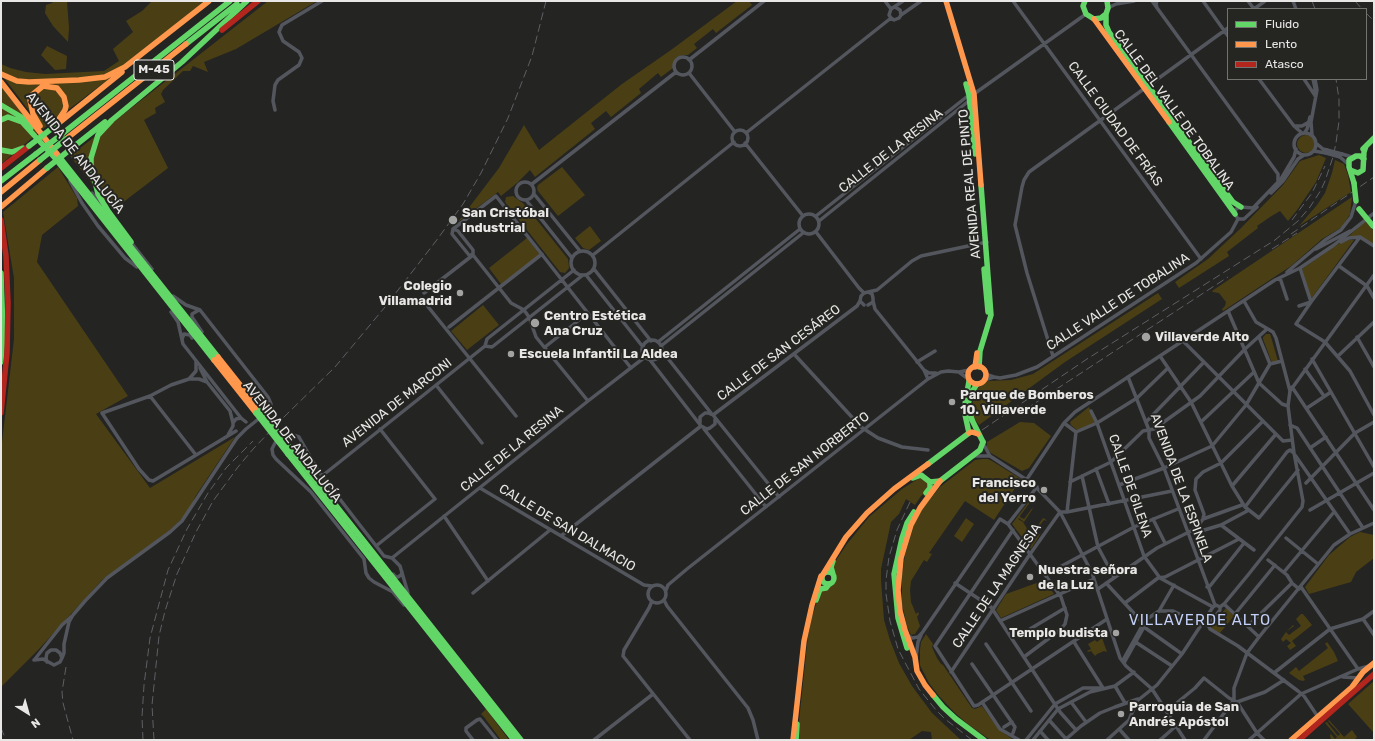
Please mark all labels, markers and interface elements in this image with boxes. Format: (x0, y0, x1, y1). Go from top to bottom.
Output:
legend (1227, 8, 1367, 80)
text: Fluido (1265, 17, 1299, 31)
street label: CALLE DEL VALLE DE TOBALINA (1110, 27, 1238, 193)
text: Lento (1265, 37, 1297, 51)
text: Atasco (1265, 57, 1304, 71)
street label: CALLE CIUDAD DE FRÍAS (1065, 59, 1165, 189)
road number: M-45 (134, 60, 174, 80)
street label: AVENIDA DE ANDALUCÍA (23, 89, 127, 217)
street label: CALLE DE LA RESINA (836, 105, 946, 197)
street label: AVENIDA REAL DE PINTO (956, 108, 984, 260)
place label: San Cristóbal Industrial (462, 205, 549, 236)
marker: San Cristóbal Industrial (447, 214, 459, 226)
street label: CALLE VALLE DE TOBALINA (1044, 250, 1192, 354)
place label: Colegio Villamadrid (379, 278, 452, 309)
marker: Colegio Villamadrid (455, 288, 465, 298)
street label: CALLE DE SAN CESÁREO (714, 302, 844, 404)
place label: Centro Estética Ana Cruz (544, 308, 646, 339)
marker: Centro Estética Ana Cruz (529, 317, 541, 329)
place label: Villaverde Alto (1155, 329, 1249, 345)
marker: Villaverde Alto (1140, 331, 1152, 343)
place label: Escuela Infantil La Aldea (519, 346, 678, 362)
marker: Escuela Infantil La Aldea (506, 349, 516, 359)
street label: AVENIDA DE MARCONI (339, 355, 455, 451)
street label: AVENIDA DE ANDALUCÍA (240, 378, 344, 506)
place label: Parque de Bomberos 10. Villaverde (960, 387, 1094, 418)
marker: Parque de Bomberos 10. Villaverde (947, 397, 957, 407)
street label: CALLE DE LA RESINA (457, 403, 567, 495)
street label: CALLE DE SAN NORBERTO (737, 409, 873, 519)
street label: AVENIDA DE LA ESPINELA (1147, 411, 1215, 565)
street label: CALLE DE GILENA (1105, 432, 1155, 540)
place label: Francisco del Yerro (972, 475, 1036, 506)
street label: CALLE DE SAN DALMACIO (496, 481, 638, 575)
marker: Francisco del Yerro (1039, 485, 1049, 495)
street label: CALLE DE LA MAGNESIA (949, 521, 1045, 651)
place label: Nuestra señora de la Luz (1038, 562, 1138, 593)
marker: Nuestra señora de la Luz (1025, 572, 1035, 582)
district label: VILLAVERDE ALTO (1129, 612, 1271, 630)
place label: Templo budista (1009, 625, 1108, 641)
marker: Templo budista (1111, 628, 1121, 638)
north arrow (8, 693, 48, 733)
place label: Parroquia de San Andrés Apóstol (1129, 699, 1239, 730)
marker: Parroquia de San Andrés Apóstol (1116, 709, 1126, 719)
text: N (28, 715, 43, 731)

